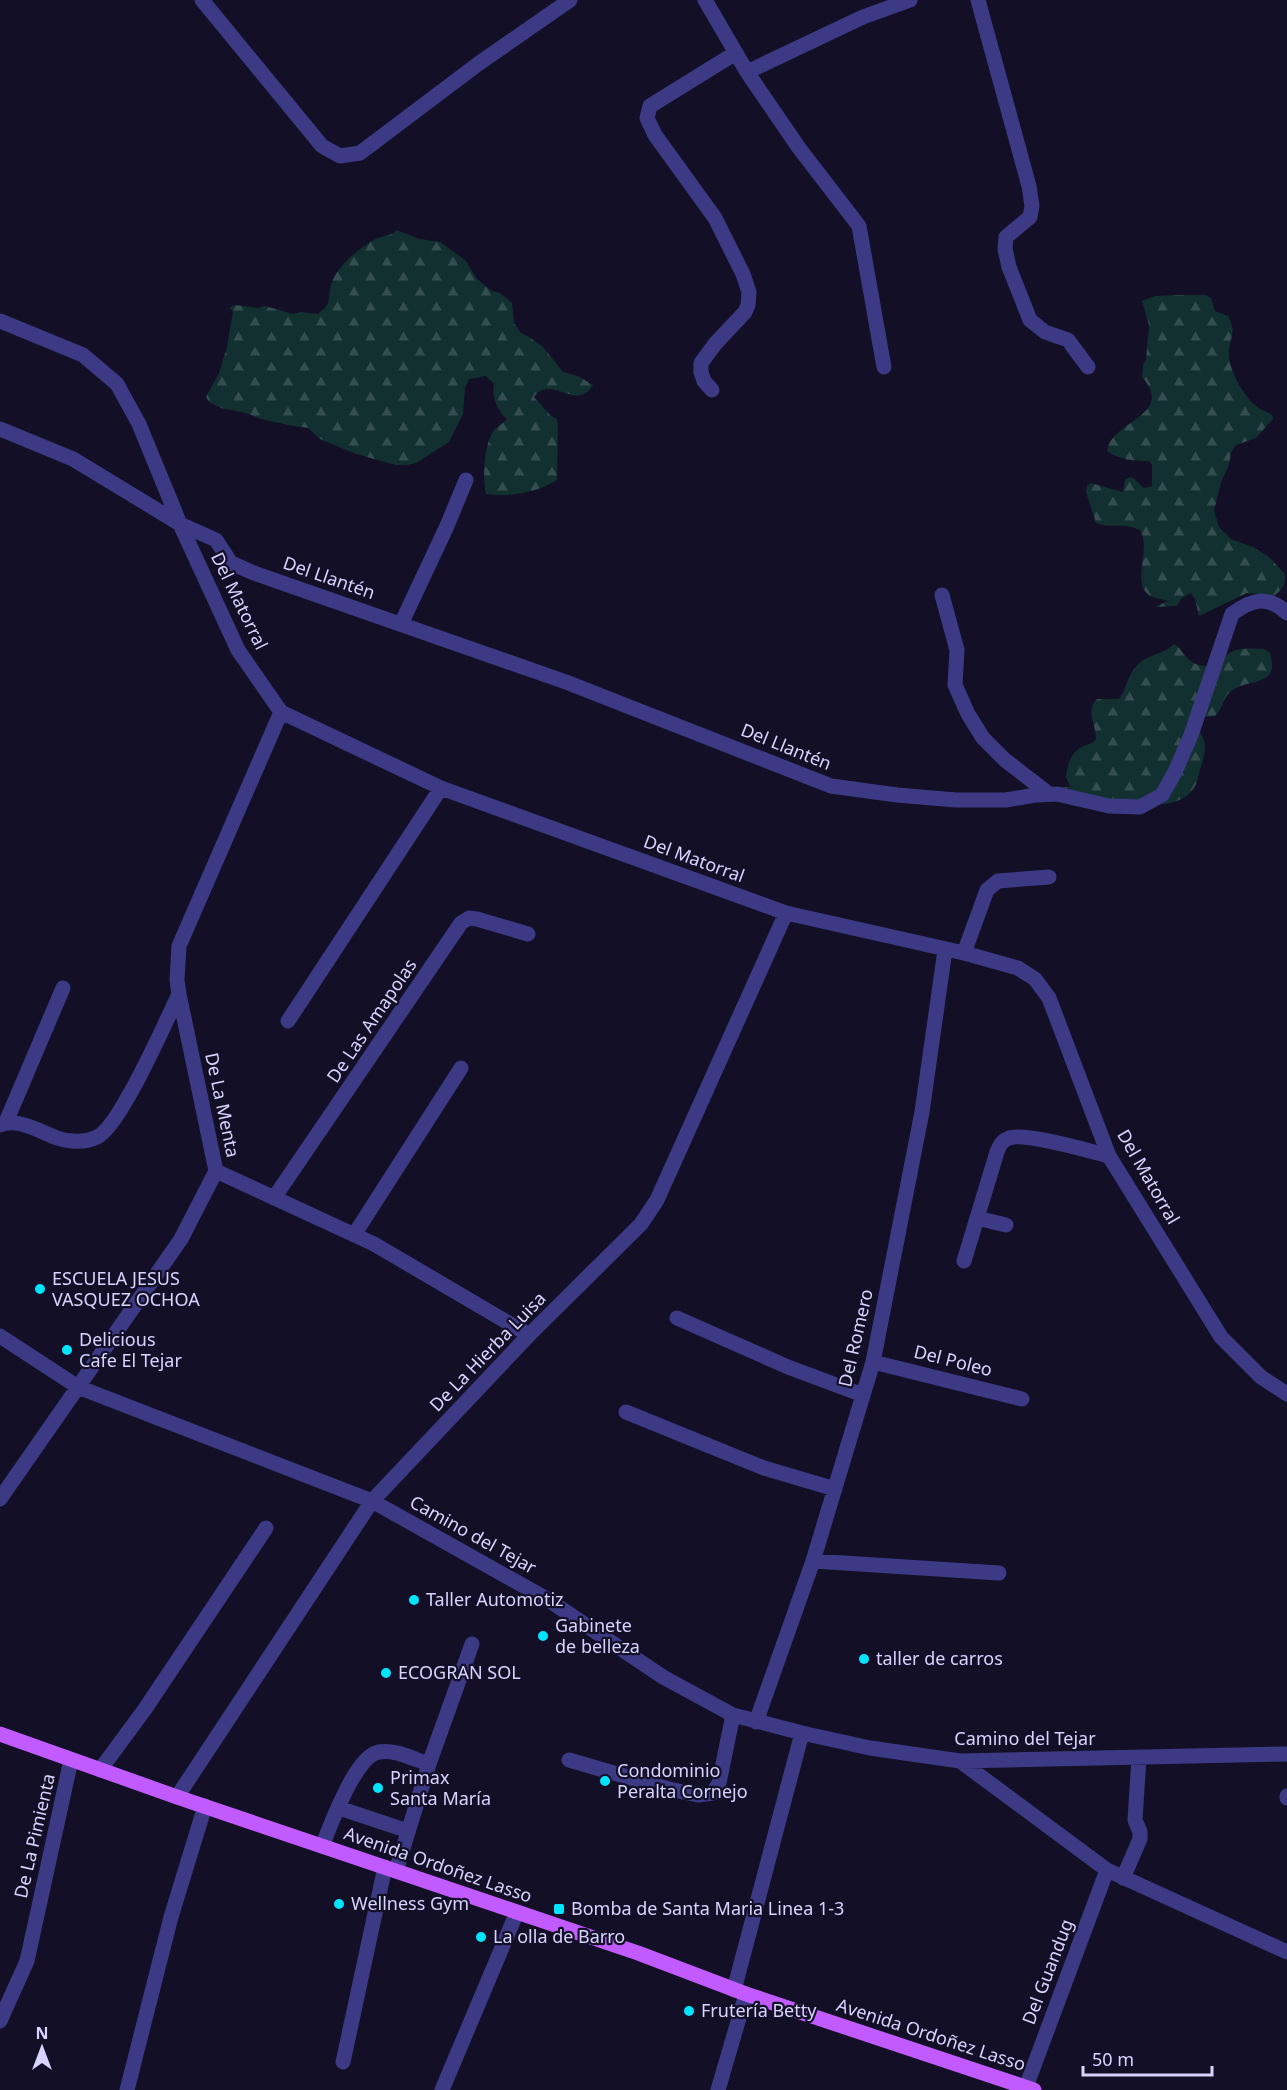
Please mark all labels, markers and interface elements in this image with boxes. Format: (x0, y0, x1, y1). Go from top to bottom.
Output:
street label: Del Matorral (206, 548, 274, 653)
street label: Del Llantén (280, 550, 378, 604)
street label: Del Llantén (738, 717, 835, 775)
street label: Del Matorral (641, 829, 748, 887)
street label: De Las Amapolas (321, 954, 422, 1087)
street label: De La Menta (200, 1050, 246, 1159)
street label: Del Matorral (1112, 1125, 1186, 1228)
place label: ESCUELA JESUS VASQUEZ OCHOA (52, 1266, 200, 1311)
marker: ESCUELA JESUS VASQUEZ OCHOA (33, 1282, 47, 1296)
street label: De La Hierba Luisa (424, 1286, 551, 1416)
street label: Del Romero (832, 1287, 878, 1389)
place label: Delicious Cafe El Tejar (79, 1327, 182, 1372)
street label: Del Poleo (911, 1339, 995, 1381)
marker: Delicious Cafe El Tejar (60, 1343, 74, 1357)
street label: Camino del Tejar (406, 1489, 542, 1579)
place label: Taller Automotiz (426, 1587, 564, 1611)
marker: Taller Automotiz (407, 1593, 421, 1607)
place label: Gabinete de belleza (555, 1613, 640, 1658)
marker: Gabinete de belleza (536, 1629, 550, 1643)
place label: taller de carros (876, 1646, 1003, 1670)
marker: taller de carros (857, 1652, 871, 1666)
place label: ECOGRAN SOL (398, 1660, 521, 1684)
marker: ECOGRAN SOL (379, 1666, 393, 1680)
street label: Camino del Tejar (954, 1726, 1096, 1750)
place label: Condominio Peralta Cornejo (617, 1758, 748, 1803)
place label: Primax Santa María (390, 1765, 491, 1810)
street label: De La Pimienta (8, 1771, 60, 1900)
marker: Condominio Peralta Cornejo (598, 1774, 612, 1788)
marker: Primax Santa María (371, 1781, 385, 1795)
street label: Avenida Ordoñez Lasso (341, 1821, 536, 1908)
place label: Wellness Gym (351, 1891, 469, 1915)
place label: Bomba de Santa Maria Linea 1-3 (571, 1896, 844, 1920)
marker: Wellness Gym (332, 1897, 346, 1911)
marker: Bomba de Santa Maria Linea 1-3 (552, 1902, 566, 1916)
street label: Del Guandug (1016, 1915, 1078, 2028)
place label: La olla de Barro (493, 1924, 625, 1948)
marker: La olla de Barro (474, 1930, 488, 1944)
street label: Avenida Ordoñez Lasso (834, 1992, 1029, 2076)
place label: Frutería Betty (701, 1998, 817, 2022)
marker: Frutería Betty (682, 2004, 696, 2018)
north arrow (12, 2018, 72, 2078)
text: N (35, 2022, 49, 2044)
scale bar (1083, 2039, 1212, 2077)
text: 50 m (1092, 2047, 1134, 2071)

